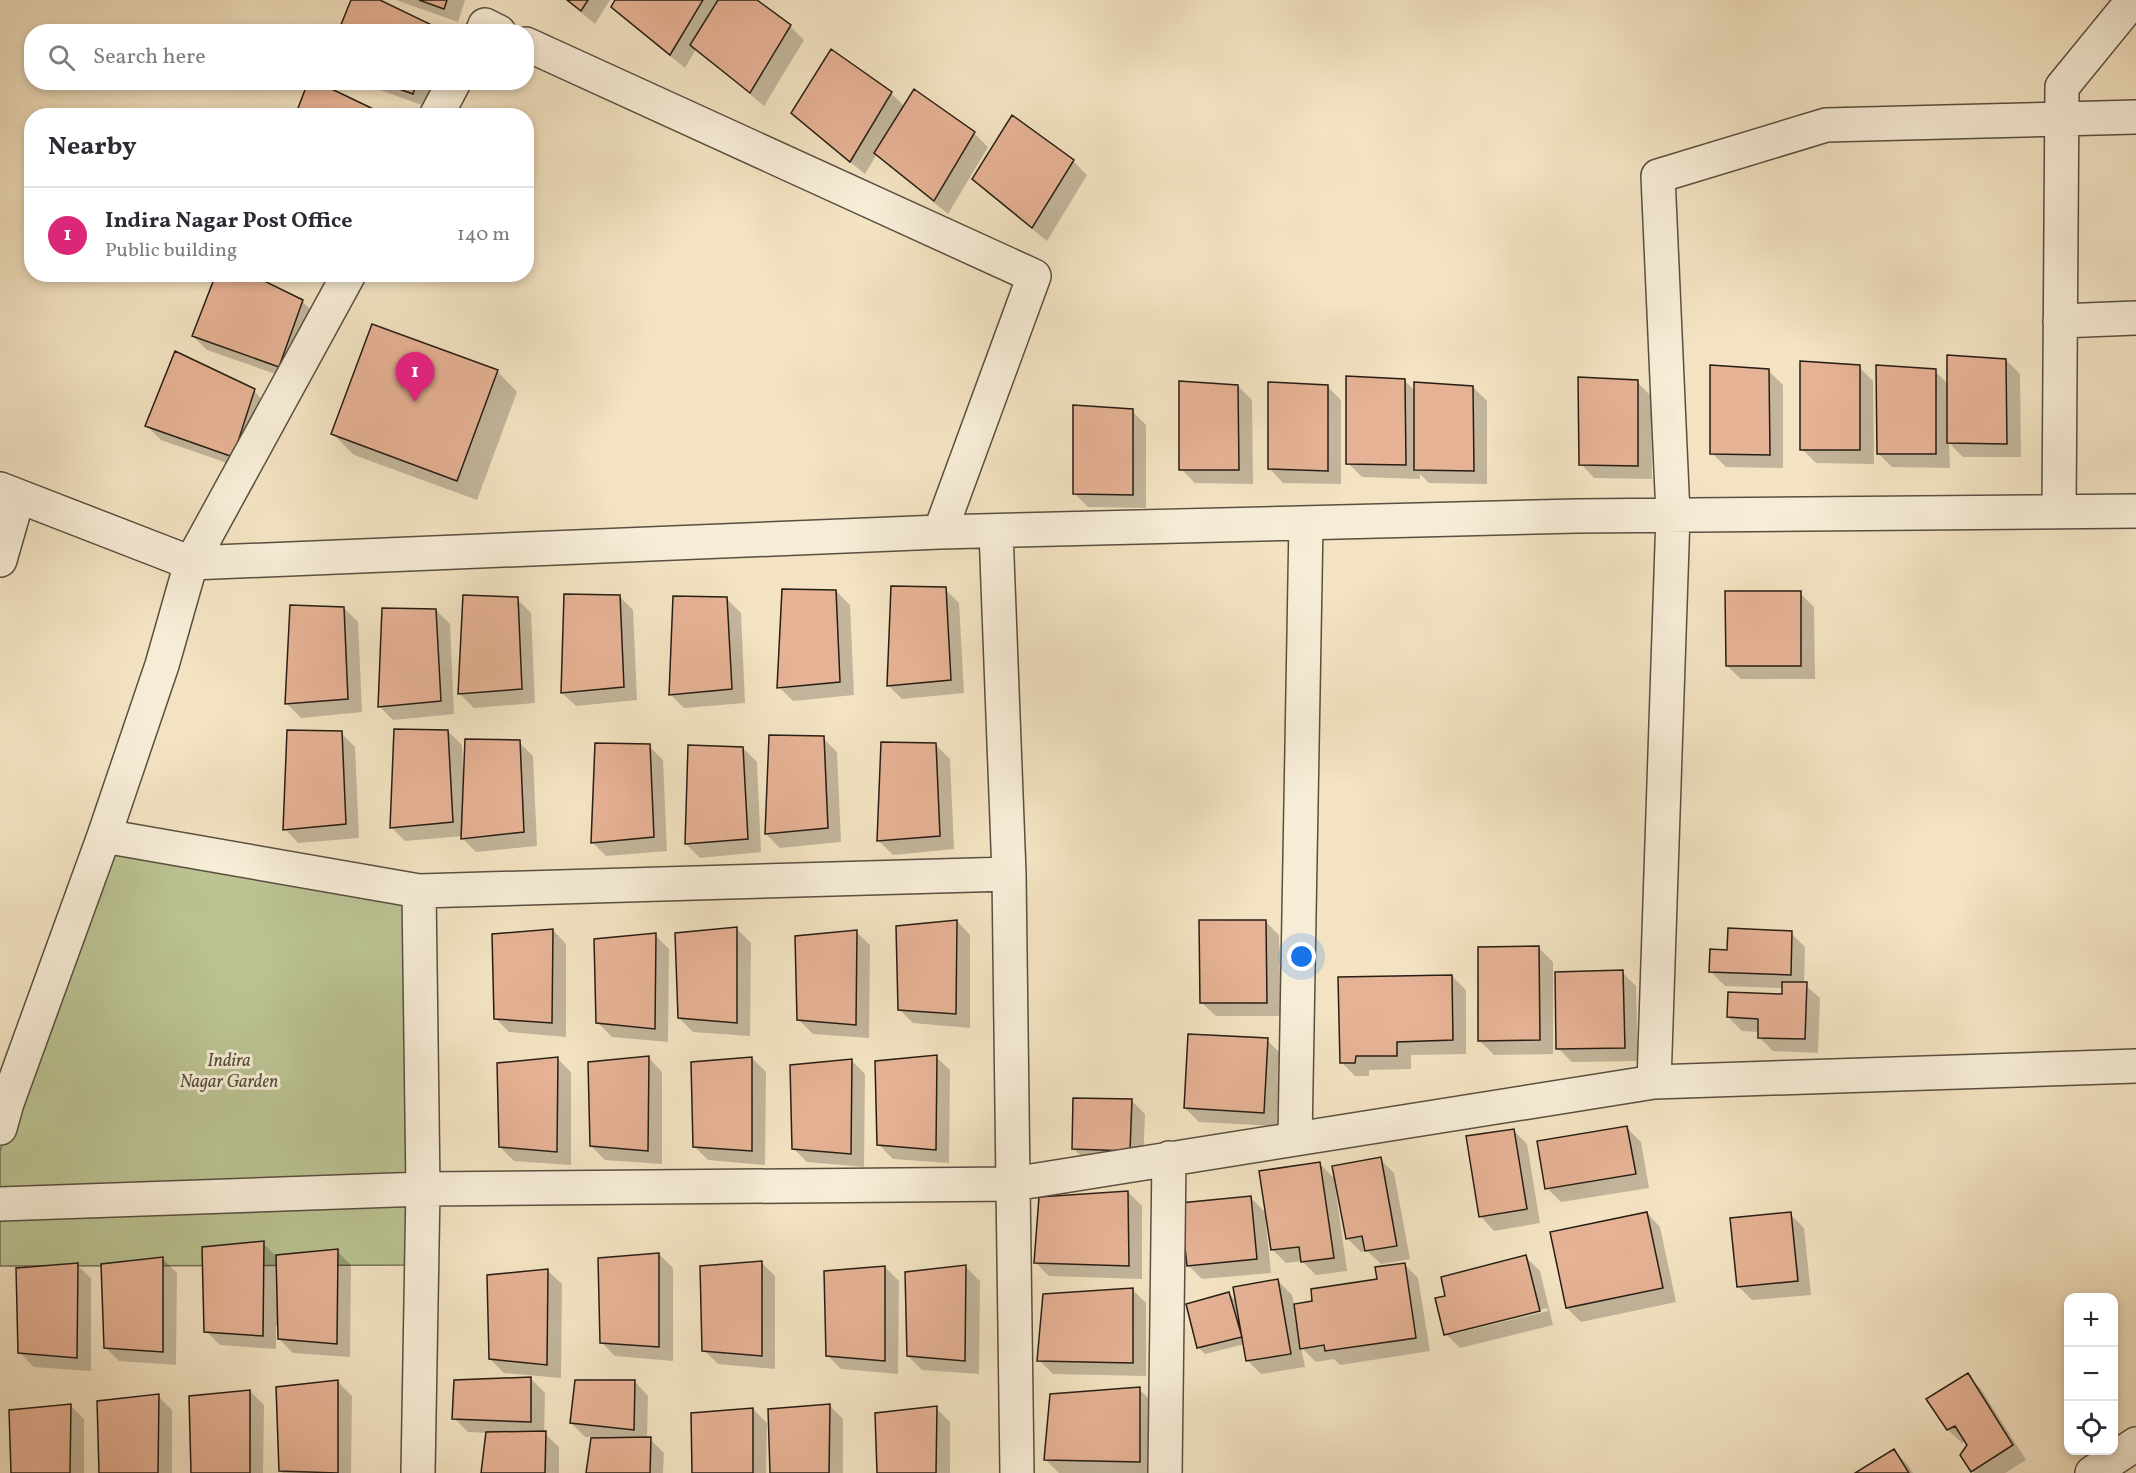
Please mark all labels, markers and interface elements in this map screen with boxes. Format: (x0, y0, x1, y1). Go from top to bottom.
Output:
search box (24, 24, 534, 90)
icon: search (45, 41, 78, 74)
text: Search here (93, 42, 206, 73)
text: Nearby (48, 129, 137, 165)
text: Indira Nagar Post Office (105, 206, 352, 237)
text: 1 (63, 221, 72, 249)
text: 140 m (457, 221, 510, 249)
text: Public building (105, 237, 237, 265)
pin: 1 (396, 352, 434, 402)
your location (1287, 942, 1316, 971)
park label: Indira Nagar Garden (180, 1049, 278, 1095)
map controls (2064, 1293, 2118, 1455)
button: + (2064, 1293, 2118, 1347)
button: − (2064, 1347, 2118, 1401)
button: locate (2064, 1401, 2118, 1455)

